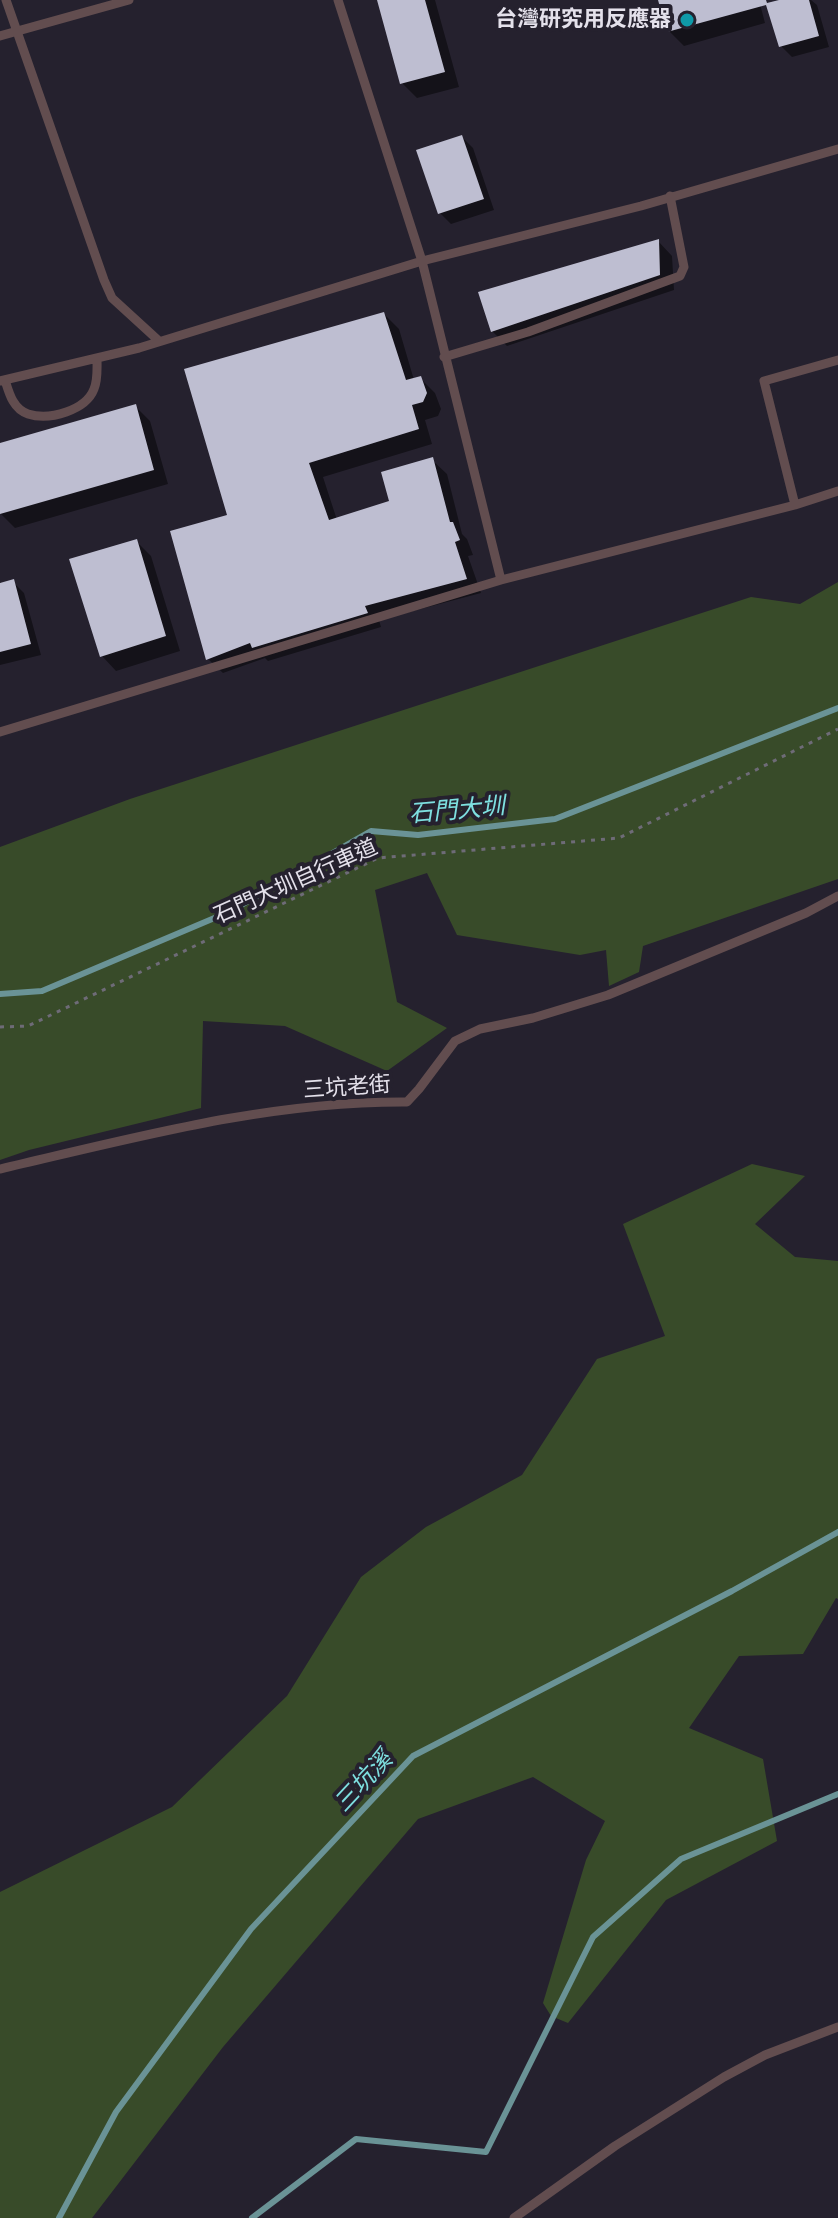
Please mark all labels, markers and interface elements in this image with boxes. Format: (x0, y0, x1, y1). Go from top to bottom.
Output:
place label: 台灣研究用反應器 (495, 7, 671, 33)
marker: 台灣研究用反應器 (678, 11, 696, 29)
water label: 石門大圳 (408, 792, 506, 830)
street label: 石門大圳自行車道 (210, 834, 382, 930)
street label: 三坑老街 (302, 1072, 392, 1104)
water label: 三坑溪 (329, 1746, 399, 1818)

